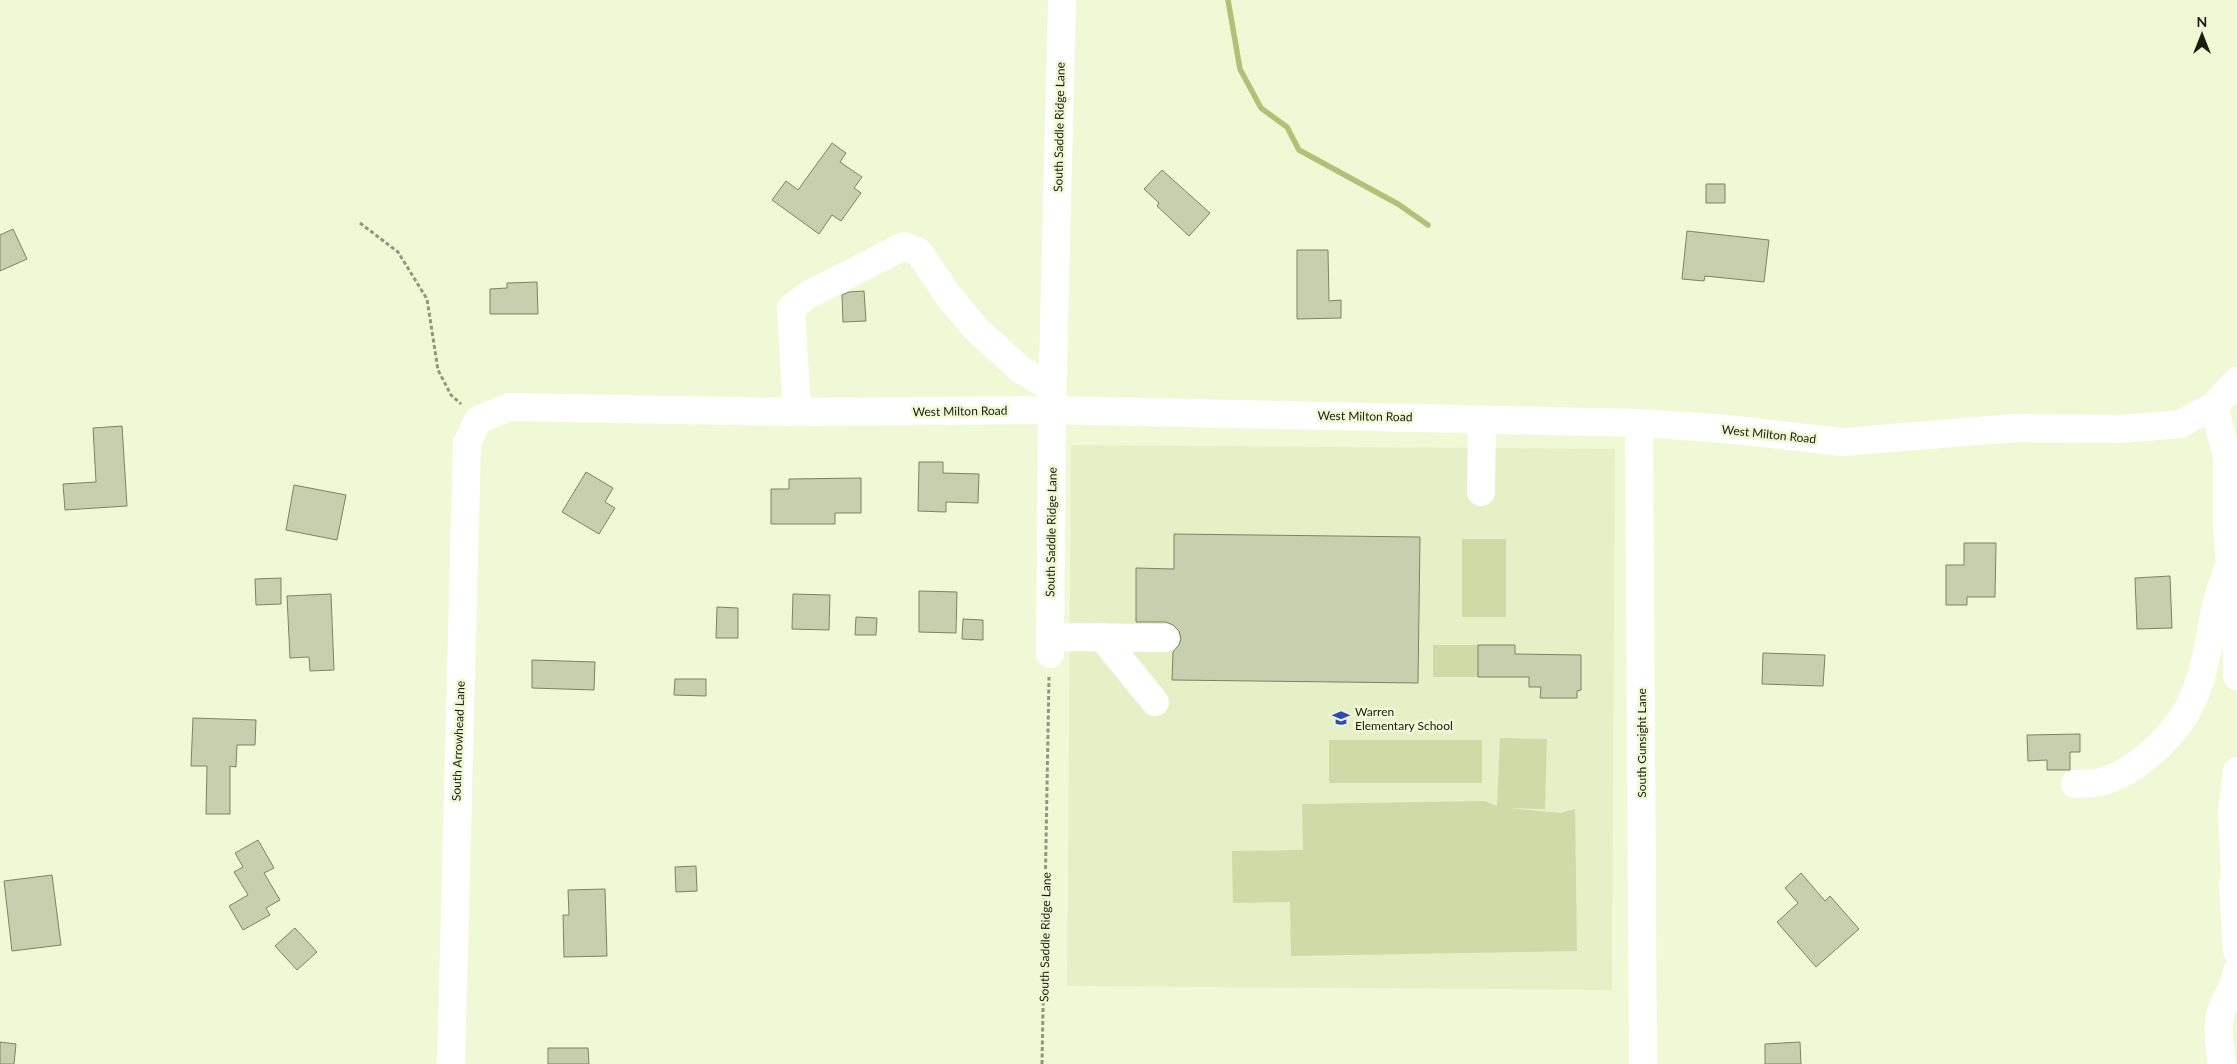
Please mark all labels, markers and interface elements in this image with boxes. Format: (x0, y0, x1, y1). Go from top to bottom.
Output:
north arrow (2177, 10, 2227, 60)
text: N (2197, 13, 2207, 30)
street label: South Saddle Ridge Lane (1050, 62, 1068, 192)
street label: West Milton Road (912, 403, 1008, 419)
street label: West Milton Road (1317, 408, 1413, 424)
street label: West Milton Road (1721, 422, 1817, 446)
street label: South Saddle Ridge Lane (1042, 467, 1060, 597)
street label: South Arrowhead Lane (448, 681, 468, 801)
street label: South Gunsight Lane (1634, 688, 1649, 798)
place label: Warren Elementary School (1355, 704, 1453, 733)
school or university icon: Warren Elementary School (1331, 708, 1351, 728)
street label: South Saddle Ridge Lane (1036, 872, 1054, 1002)

